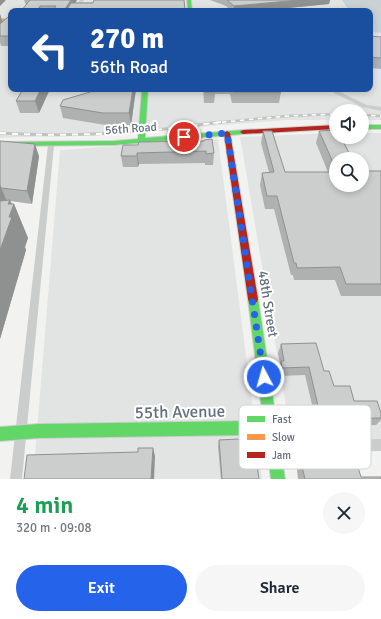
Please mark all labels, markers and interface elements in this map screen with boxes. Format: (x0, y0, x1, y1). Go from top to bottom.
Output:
text: 270 m (90, 22, 164, 56)
icon: left (24, 24, 76, 76)
text: 56th Road (90, 56, 168, 78)
map controls (329, 104, 369, 192)
button: sound (329, 104, 369, 144)
street label: 56th Road (105, 120, 157, 138)
pin (167, 120, 201, 154)
icon: arrive (173, 126, 195, 148)
button: search (329, 152, 369, 192)
street label: 48th Street (254, 269, 282, 339)
position arrow (243, 356, 285, 398)
street label: 55th Avenue (135, 401, 225, 423)
legend (239, 405, 371, 469)
text: Fast (272, 413, 292, 426)
text: Slow (272, 431, 295, 444)
text: Jam (272, 449, 291, 462)
text: 4 min (16, 490, 73, 520)
button: close (323, 492, 365, 534)
text: 320 m · 09:08 (16, 520, 92, 536)
button: Exit (16, 565, 187, 611)
button: Share (195, 565, 365, 611)

